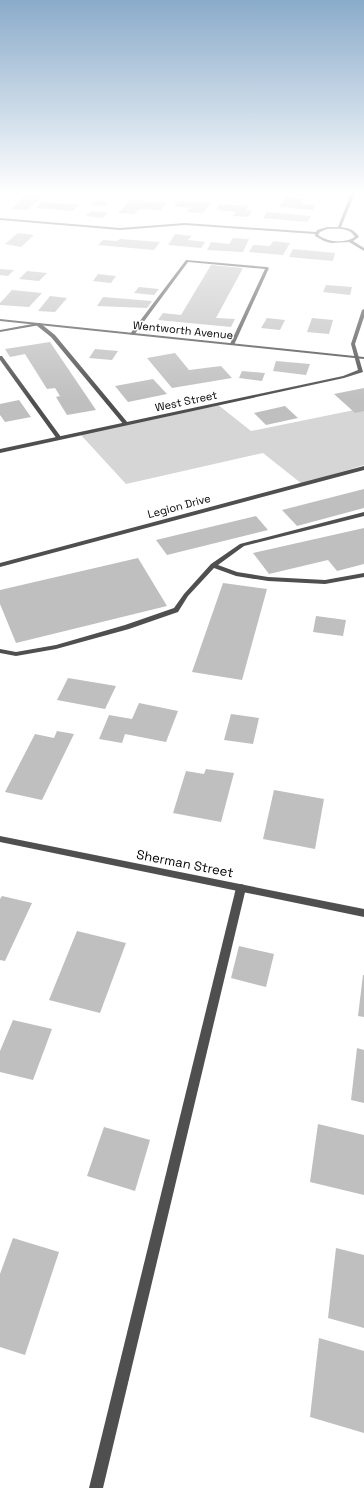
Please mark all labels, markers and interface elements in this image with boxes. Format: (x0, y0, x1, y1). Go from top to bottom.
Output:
street label: Wentworth Avenue (132, 318, 234, 342)
street label: West Street (154, 388, 218, 414)
street label: Legion Drive (146, 491, 212, 521)
street label: Sherman Street (135, 846, 235, 881)

